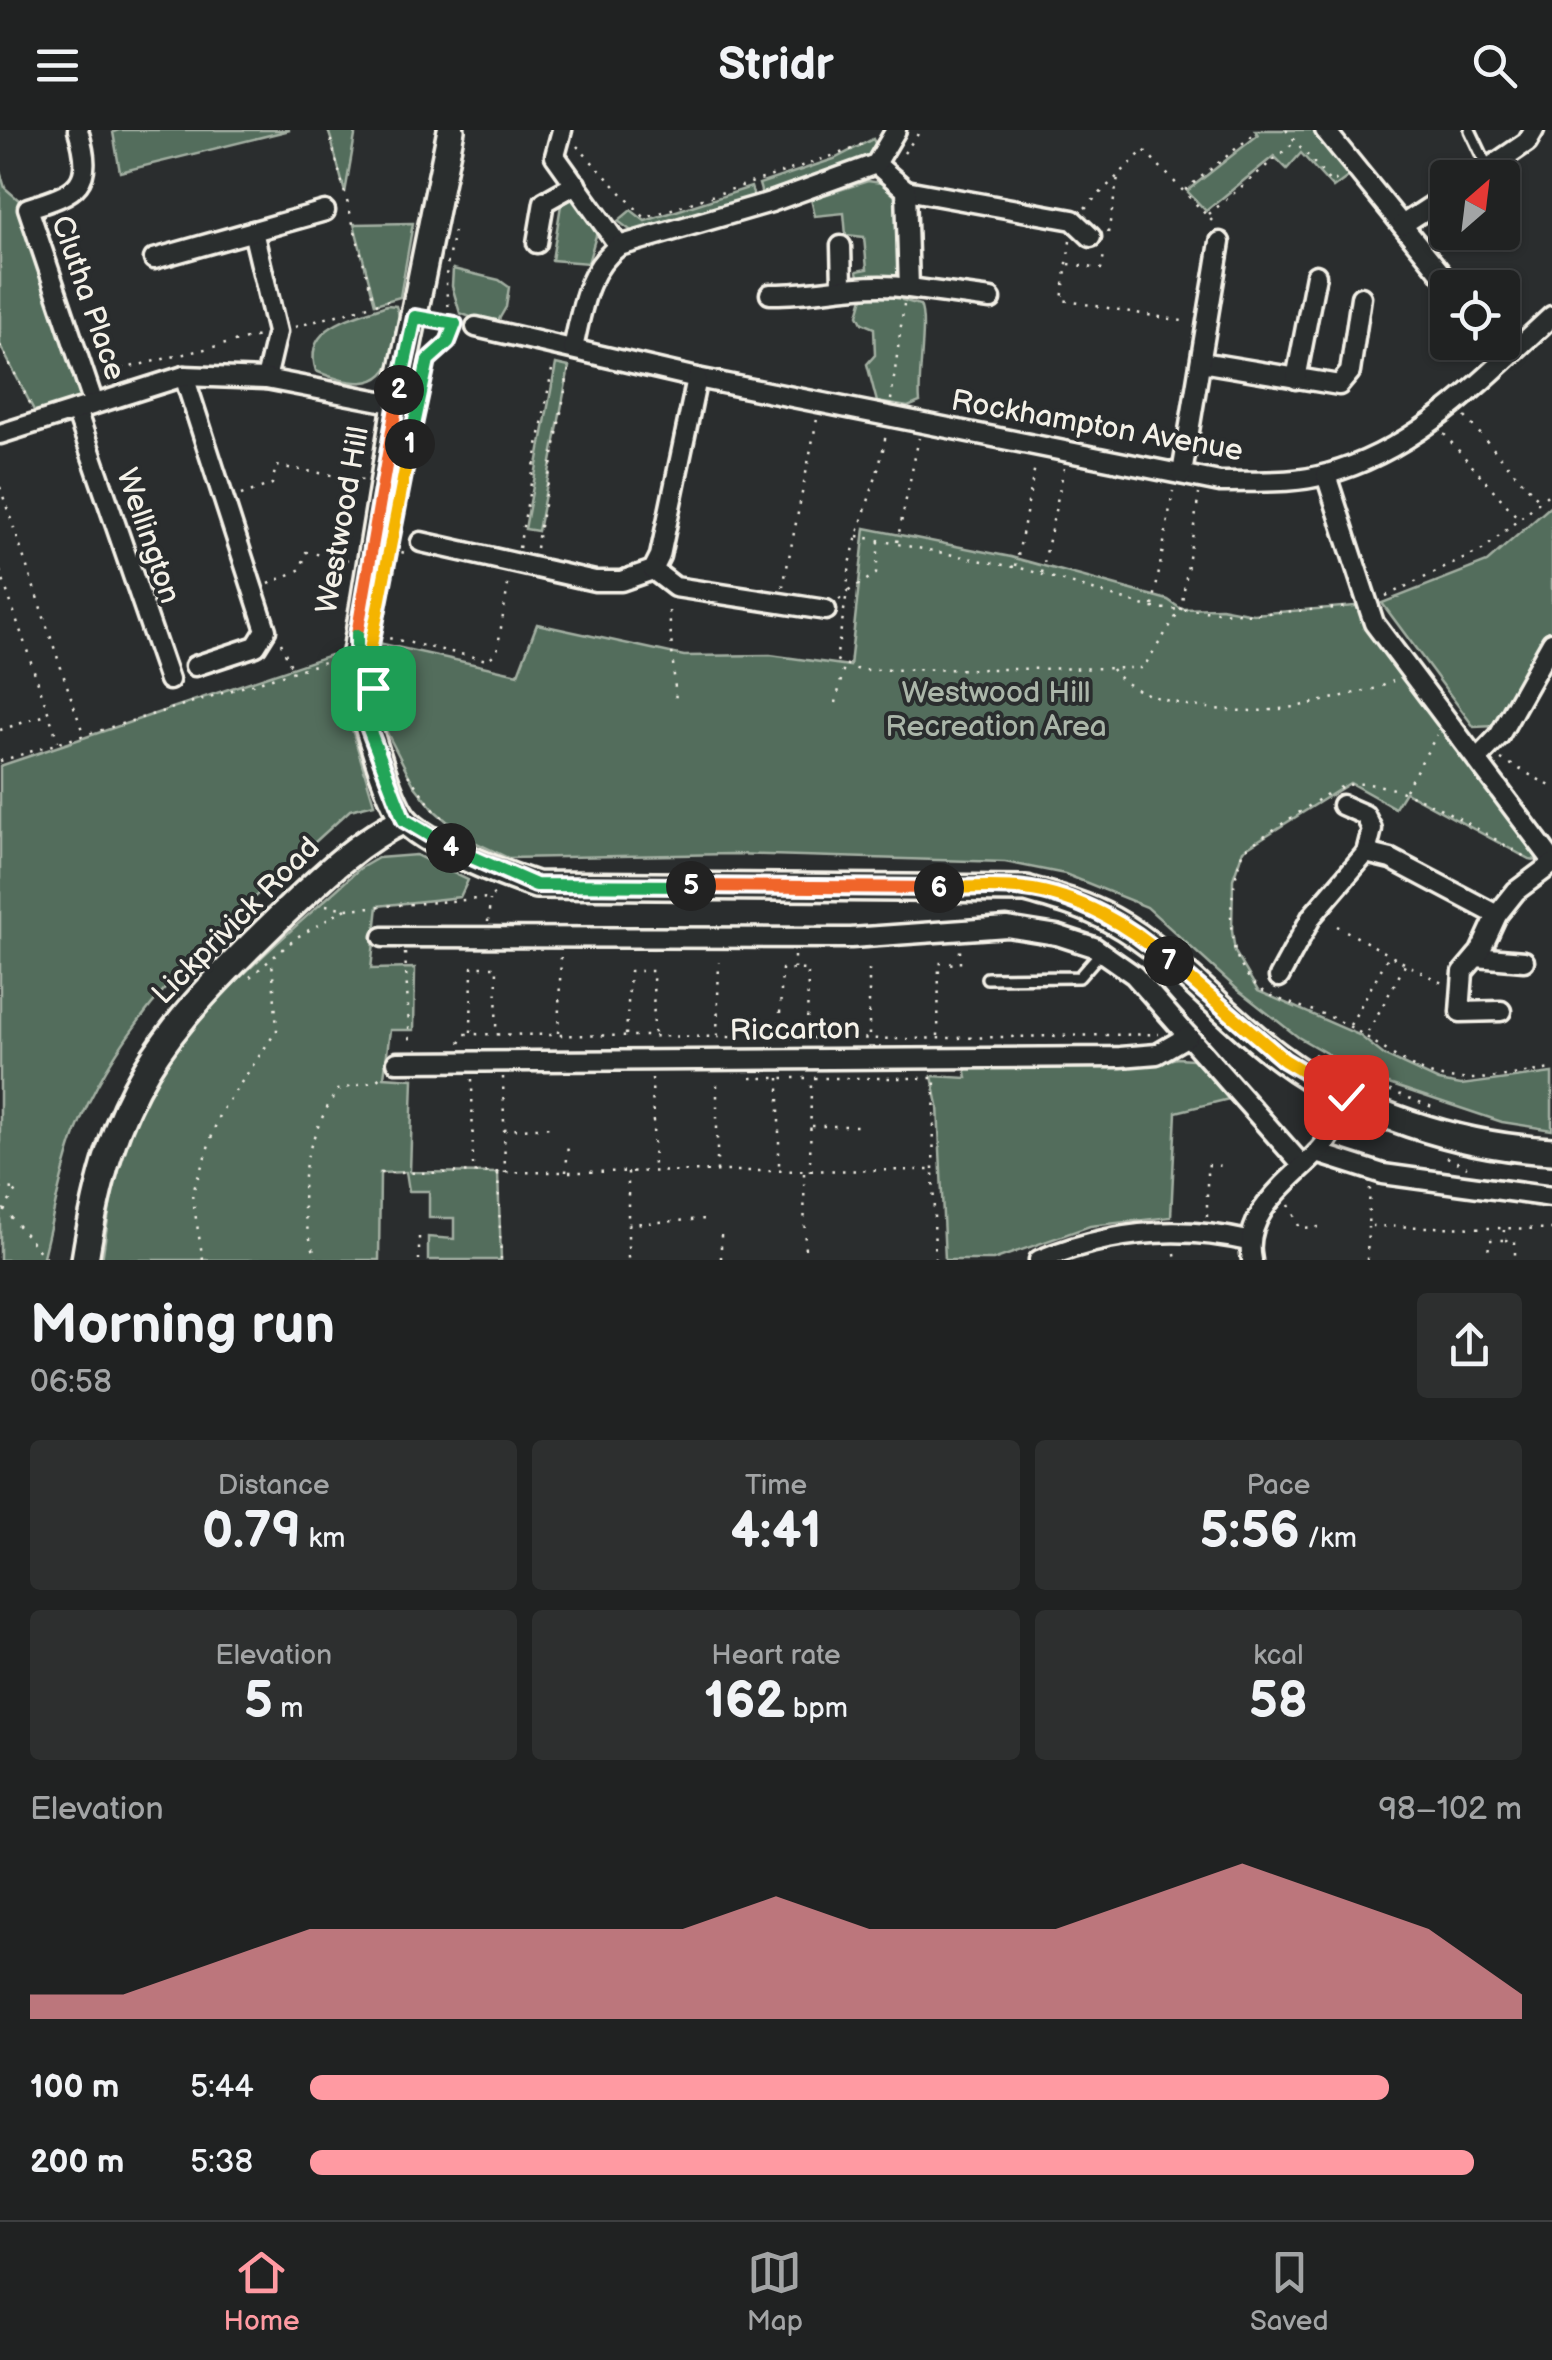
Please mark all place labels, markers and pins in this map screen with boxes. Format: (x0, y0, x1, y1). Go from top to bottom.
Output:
pin: 2 (374, 365, 424, 415)
pin: 1 (385, 419, 435, 469)
pin (331, 646, 416, 731)
pin: 4 (426, 823, 476, 873)
pin: 5 (666, 861, 716, 911)
pin: 6 (914, 863, 964, 913)
pin: 7 (1144, 936, 1194, 986)
pin (1304, 1055, 1389, 1140)

